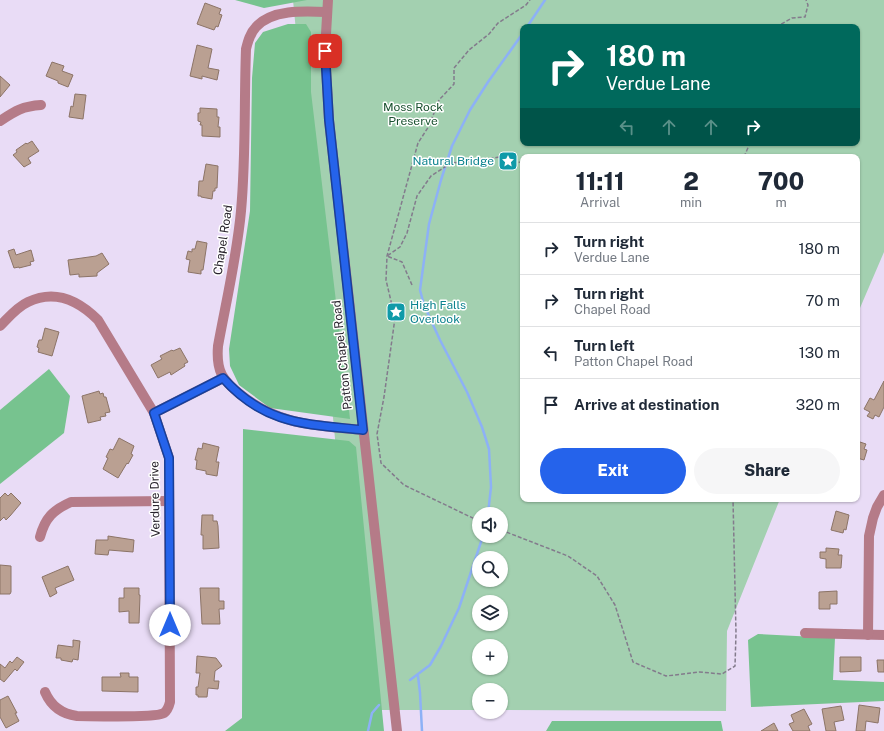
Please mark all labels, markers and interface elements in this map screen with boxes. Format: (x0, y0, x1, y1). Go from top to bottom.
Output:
pin (308, 34, 342, 68)
text: 180 m (606, 39, 686, 72)
icon: arrive (314, 40, 336, 62)
icon: right (540, 40, 592, 92)
text: Verdue Lane (606, 73, 711, 94)
park label: Moss Rock Preserve (383, 100, 443, 128)
icon: left (616, 116, 638, 138)
icon: ahead (658, 116, 680, 138)
icon: ahead (700, 116, 722, 138)
icon: right (742, 116, 764, 138)
place icon: Natural Bridge (497, 150, 519, 172)
place label: Natural Bridge (412, 154, 494, 168)
text: 11:11 (576, 167, 625, 195)
text: 2 (683, 167, 699, 195)
text: 700 (758, 167, 804, 195)
text: Arrival (580, 195, 620, 210)
text: min (680, 195, 702, 210)
text: m (775, 195, 787, 210)
street label: Chapel Road (211, 204, 235, 276)
text: Turn right (574, 233, 644, 250)
icon: right (540, 238, 562, 260)
text: 180 m (798, 240, 840, 257)
text: Verdue Lane (574, 250, 650, 265)
text: Turn right (574, 285, 644, 302)
icon: right (540, 290, 562, 312)
text: 70 m (805, 292, 840, 309)
place label: High Falls Overlook (410, 298, 466, 326)
street label: Patton Chapel Road (329, 300, 355, 410)
place icon: High Falls Overlook (385, 301, 407, 323)
text: Chapel Road (574, 302, 651, 317)
text: Turn left (574, 337, 635, 354)
icon: left (540, 342, 562, 364)
text: 130 m (799, 344, 840, 361)
text: Patton Chapel Road (574, 354, 693, 369)
icon: arrive (540, 394, 562, 416)
text: Arrive at destination (574, 396, 719, 413)
text: 320 m (796, 396, 840, 413)
button: Exit (540, 448, 686, 494)
button: Share (694, 448, 840, 494)
street label: Verdure Drive (147, 461, 163, 537)
map controls (472, 507, 508, 719)
button: sound (472, 507, 508, 543)
button: search (472, 551, 508, 587)
button: layers (472, 595, 508, 631)
position arrow (149, 604, 191, 646)
button: + (472, 639, 508, 675)
button: − (472, 683, 508, 719)

